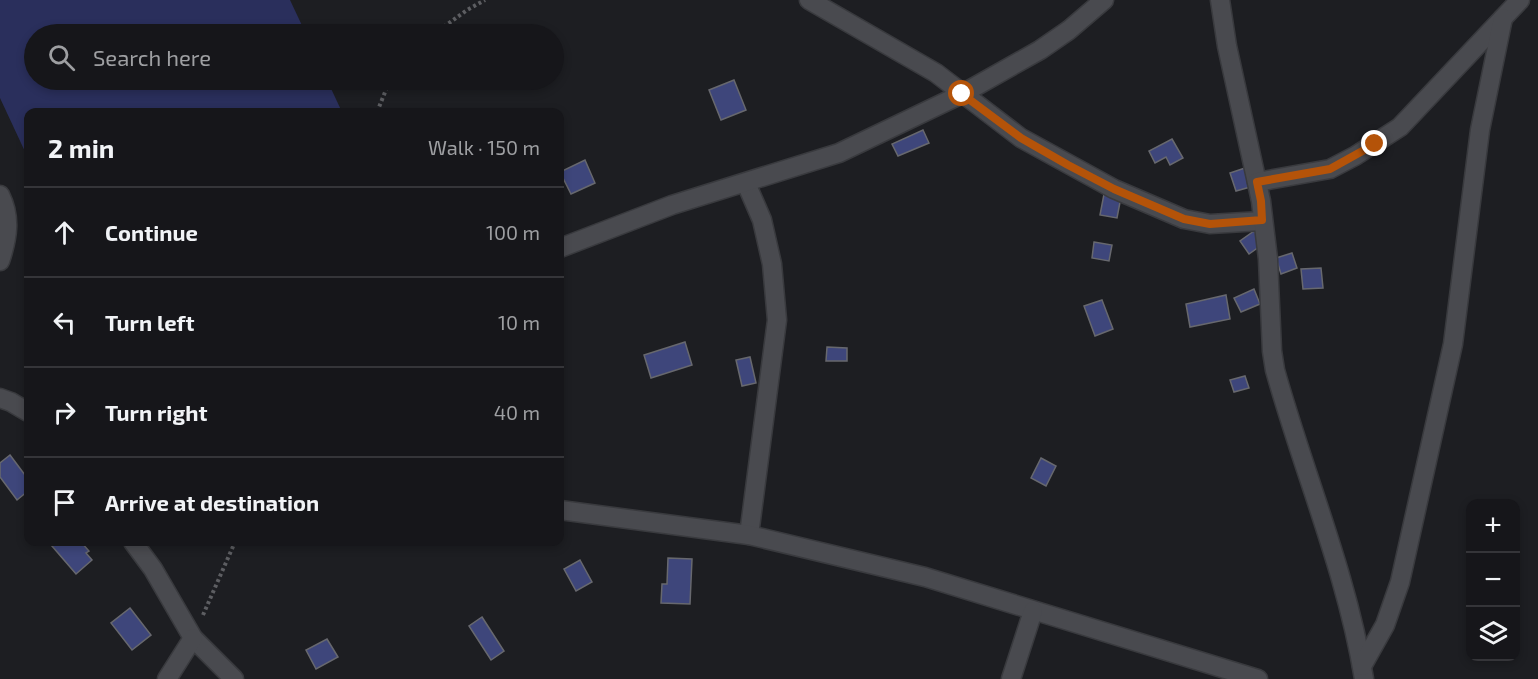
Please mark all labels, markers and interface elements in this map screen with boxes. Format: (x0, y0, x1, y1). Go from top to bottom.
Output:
search box (24, 24, 564, 90)
icon: search (45, 41, 78, 74)
text: Search here (93, 44, 211, 70)
route start (948, 80, 974, 106)
route end (1361, 130, 1387, 156)
text: 2 min (48, 132, 114, 163)
text: Walk · 150 m (428, 135, 540, 159)
icon: ahead (48, 216, 81, 249)
text: Continue (105, 219, 198, 245)
text: 100 m (486, 220, 540, 244)
icon: left (48, 306, 81, 339)
text: Turn left (105, 309, 194, 335)
text: 10 m (498, 310, 540, 334)
icon: right (48, 396, 81, 429)
text: Turn right (105, 399, 207, 425)
text: 40 m (494, 400, 540, 424)
icon: arrive (48, 486, 81, 519)
text: Arrive at destination (105, 489, 319, 515)
map controls (1466, 499, 1520, 661)
button: + (1466, 499, 1520, 553)
button: − (1466, 553, 1520, 607)
button: layers (1466, 607, 1520, 661)

